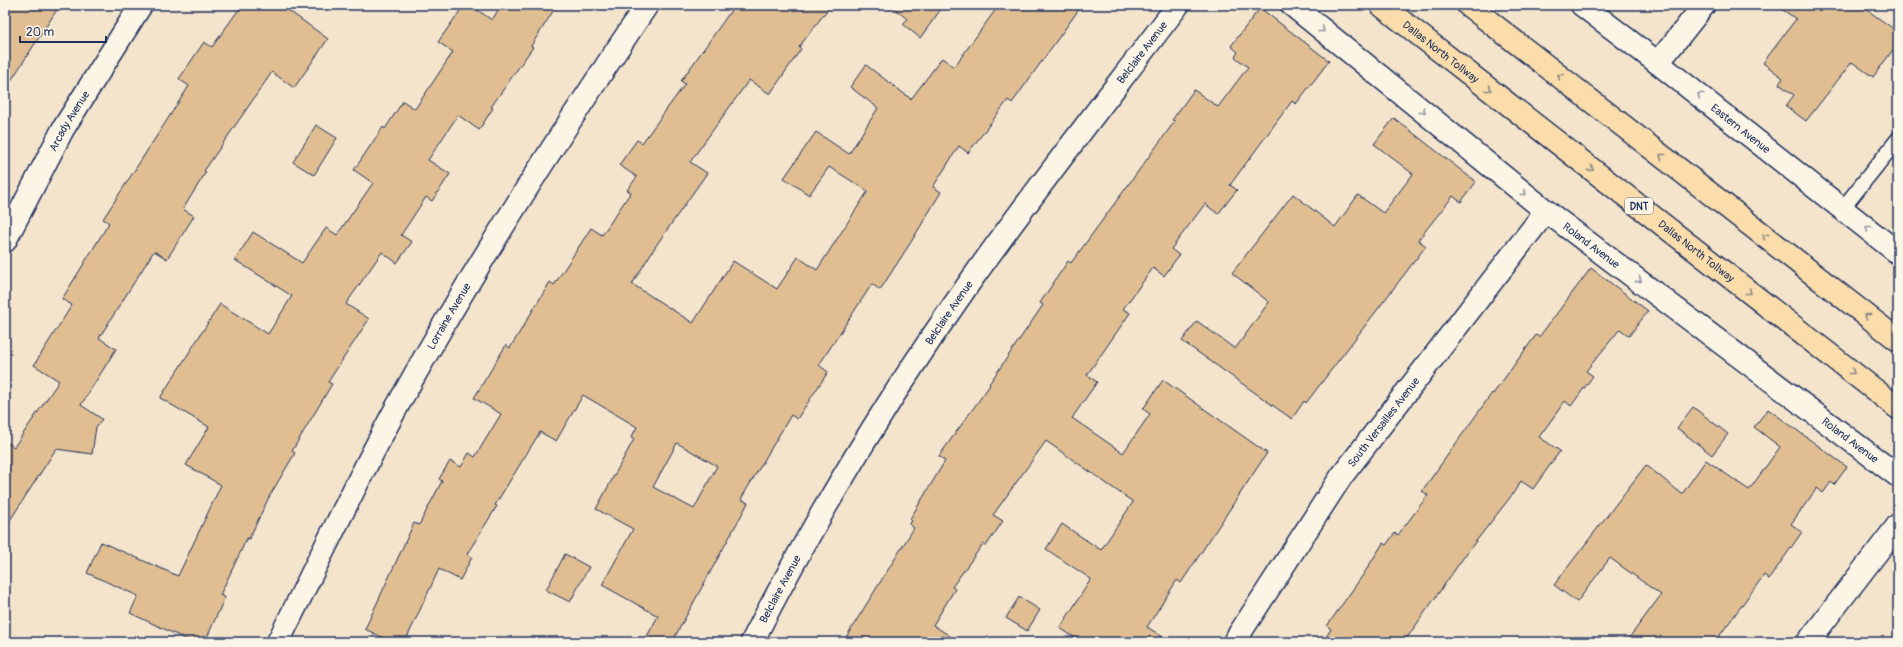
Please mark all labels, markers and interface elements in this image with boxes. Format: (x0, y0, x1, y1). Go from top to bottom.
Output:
scale bar (20, 18, 106, 44)
street label: Belclaire Avenue (1114, 18, 1171, 86)
street label: Dallas North Tollway (1400, 18, 1482, 86)
text: 20 m (26, 25, 55, 40)
one-way arrow (1317, 25, 1325, 32)
one-way arrow (1557, 74, 1564, 81)
one-way arrow (1484, 84, 1491, 91)
street label: Arcady Avenue (47, 88, 93, 154)
one-way arrow (1697, 93, 1704, 100)
street label: Eastern Avenue (1708, 101, 1773, 157)
one-way arrow (1419, 107, 1426, 114)
one-way arrow (1660, 154, 1667, 161)
one-way arrow (1587, 164, 1594, 171)
one-way arrow (1520, 188, 1527, 195)
road number: DNT (1625, 198, 1653, 214)
street label: Dallas North Tollway (1655, 218, 1737, 285)
street label: Roland Avenue (1560, 220, 1623, 272)
one-way arrow (1865, 226, 1872, 233)
one-way arrow (1762, 234, 1769, 241)
one-way arrow (1634, 276, 1641, 283)
street label: Belclaire Avenue (923, 278, 976, 347)
street label: Lorraine Avenue (425, 280, 474, 352)
one-way arrow (1745, 287, 1752, 294)
one-way arrow (1865, 314, 1872, 321)
one-way arrow (1847, 367, 1854, 374)
street label: South Versailles Avenue (1345, 375, 1423, 470)
street label: Roland Avenue (1819, 415, 1881, 466)
street label: Belclaire Avenue (757, 552, 804, 625)

